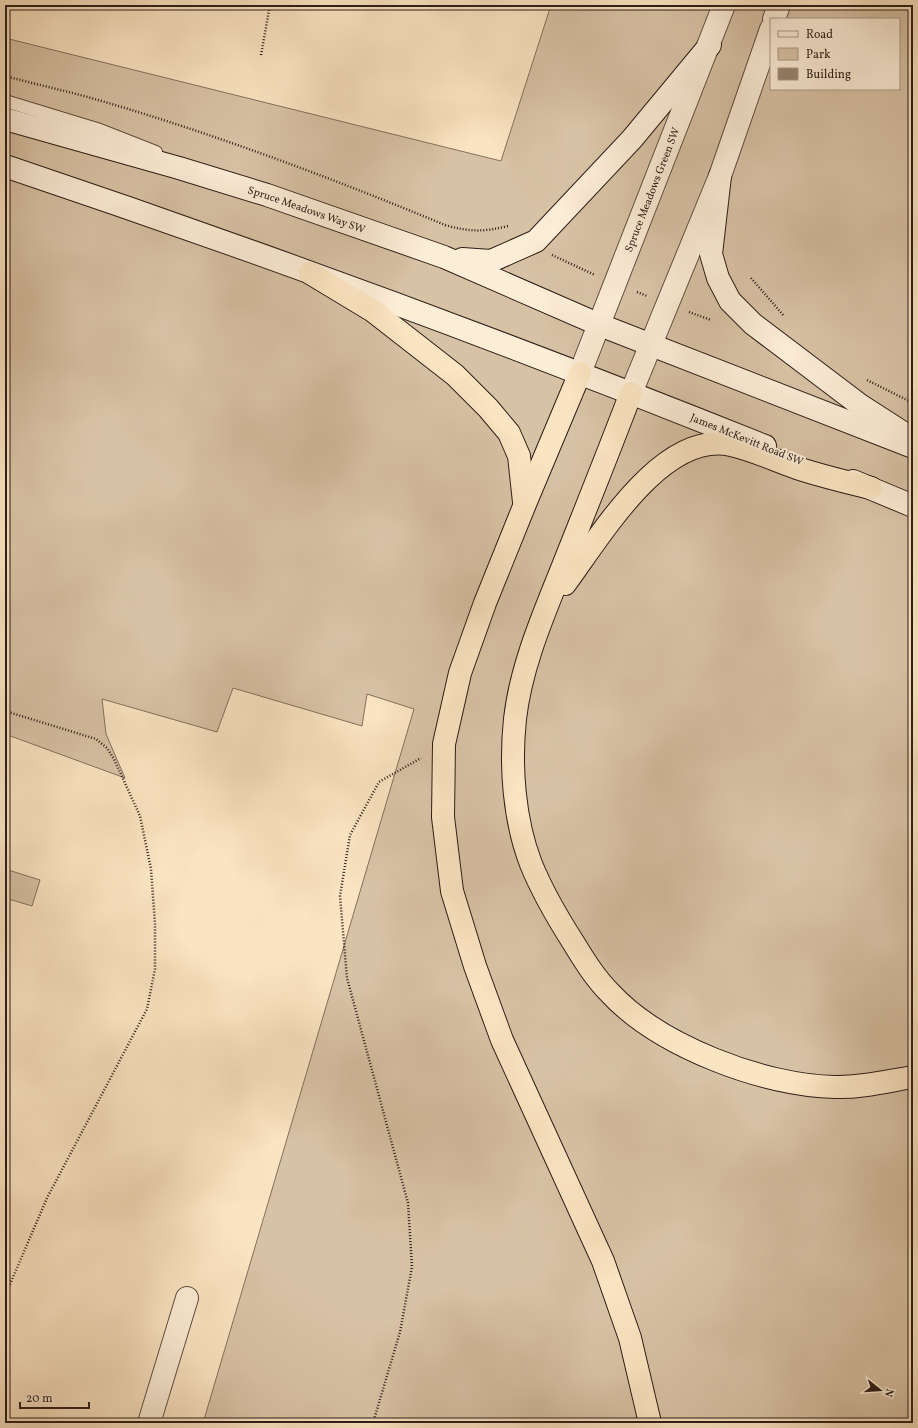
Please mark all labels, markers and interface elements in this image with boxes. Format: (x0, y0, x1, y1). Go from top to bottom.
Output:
legend (770, 18, 900, 90)
text: Road (806, 27, 833, 43)
text: Park (806, 47, 831, 63)
text: Building (806, 67, 851, 83)
street label: Spruce Meadows Green SW (622, 126, 684, 255)
street label: Spruce Meadows Way SW (246, 184, 367, 238)
street label: James McKevitt Road SW (688, 411, 805, 470)
north arrow (860, 1370, 900, 1410)
scale bar (20, 1384, 89, 1410)
text: N (880, 1386, 896, 1399)
text: 20 m (26, 1391, 53, 1407)

